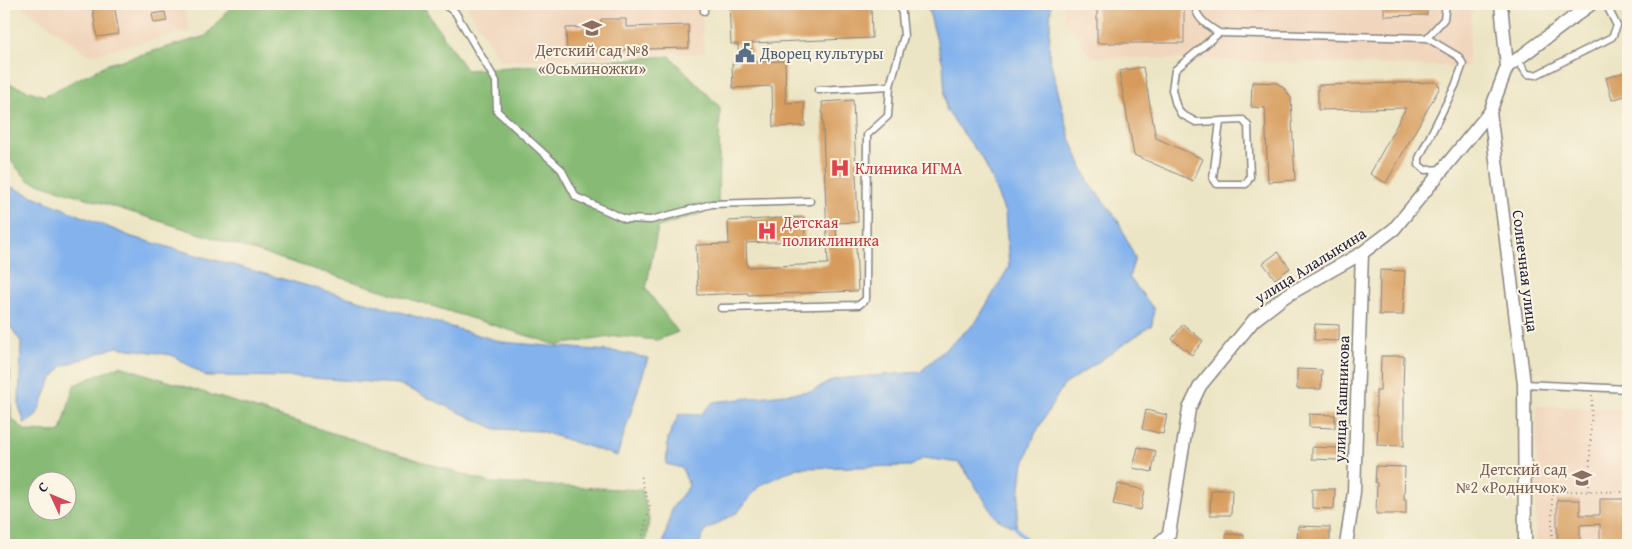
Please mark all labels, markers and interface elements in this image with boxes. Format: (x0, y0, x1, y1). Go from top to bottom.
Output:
school or university icon: Детский сад №8 «Осьминожки» (581, 17, 603, 39)
place label: Детский сад №8 «Осьминожки» (534, 38, 649, 80)
place label: Дворец культуры (759, 41, 884, 65)
public building icon: Дворец культуры (734, 42, 756, 64)
place label: Клиника ИГМА (855, 156, 963, 180)
hospital icon: Клиника ИГМА (829, 157, 851, 179)
street label: Солнечная улица (1507, 209, 1545, 334)
place label: Детская поликлиника (781, 210, 879, 252)
hospital icon: Детская поликлиника (756, 220, 778, 242)
street label: улица Алалыкина (1249, 221, 1371, 310)
street label: улица Кашникова (1327, 335, 1355, 464)
place label: Детский сад №2 «Родничок» (1455, 457, 1567, 499)
school or university icon: Детский сад №2 «Родничок» (1571, 467, 1593, 489)
north arrow (28, 472, 78, 522)
text: С (33, 477, 53, 497)

